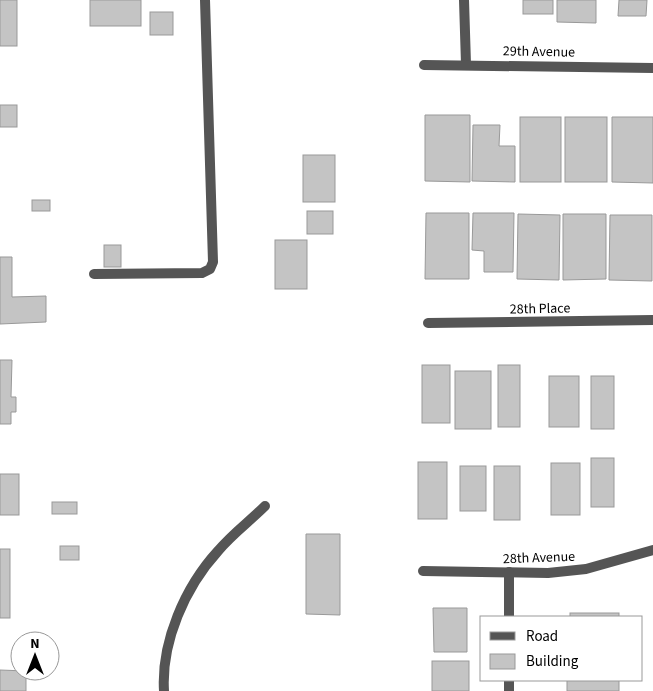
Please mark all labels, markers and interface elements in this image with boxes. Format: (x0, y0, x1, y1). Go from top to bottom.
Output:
street label: 29th Avenue (503, 41, 575, 63)
street label: 28th Place (510, 298, 571, 320)
street label: 28th Avenue (503, 547, 576, 569)
legend (480, 616, 643, 681)
text: Road (526, 626, 558, 647)
north arrow (10, 631, 60, 681)
text: N (30, 634, 40, 654)
text: Building (526, 651, 579, 672)

